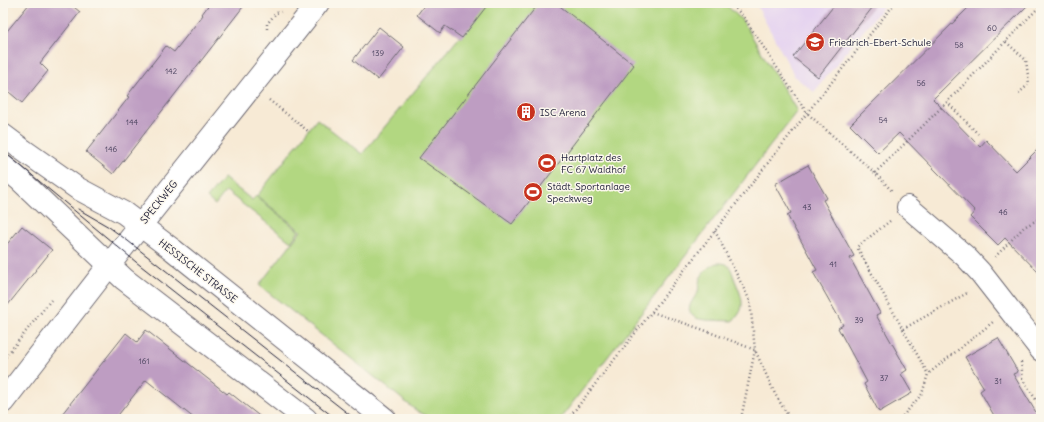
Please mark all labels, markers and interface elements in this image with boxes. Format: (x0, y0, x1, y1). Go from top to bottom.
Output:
house number: 60 (987, 23, 997, 33)
school or university icon: Friedrich-Ebert-Schule (804, 31, 826, 53)
place label: Friedrich-Ebert-Schule (829, 36, 931, 49)
house number: 58 (954, 40, 964, 50)
house number: 139 (372, 48, 385, 58)
house number: 142 (165, 66, 178, 76)
house number: 56 (916, 78, 926, 88)
building icon: ISC Arena (515, 101, 537, 123)
place label: ISC Arena (540, 106, 586, 119)
house number: 54 (878, 115, 888, 125)
house number: 144 (126, 117, 139, 127)
house number: 146 (105, 144, 118, 154)
place label: Hartplatz des FC 67 Waldhof (561, 151, 627, 176)
sports icon: Hartplatz des FC 67 Waldhof (536, 152, 558, 174)
street label: SPECKWEG (138, 178, 180, 226)
place label: Städt. Sportanlage Speckweg (547, 180, 630, 205)
sports icon: Städt. Sportanlage Speckweg (522, 181, 544, 203)
house number: 43 (802, 202, 812, 212)
house number: 46 (998, 207, 1008, 217)
street label: HESSISCHE STRASSE (156, 236, 240, 306)
house number: 41 (829, 259, 837, 269)
house number: 39 (854, 315, 864, 325)
house number: 161 (139, 356, 149, 366)
house number: 37 (880, 373, 888, 383)
house number: 31 (994, 376, 1002, 386)

